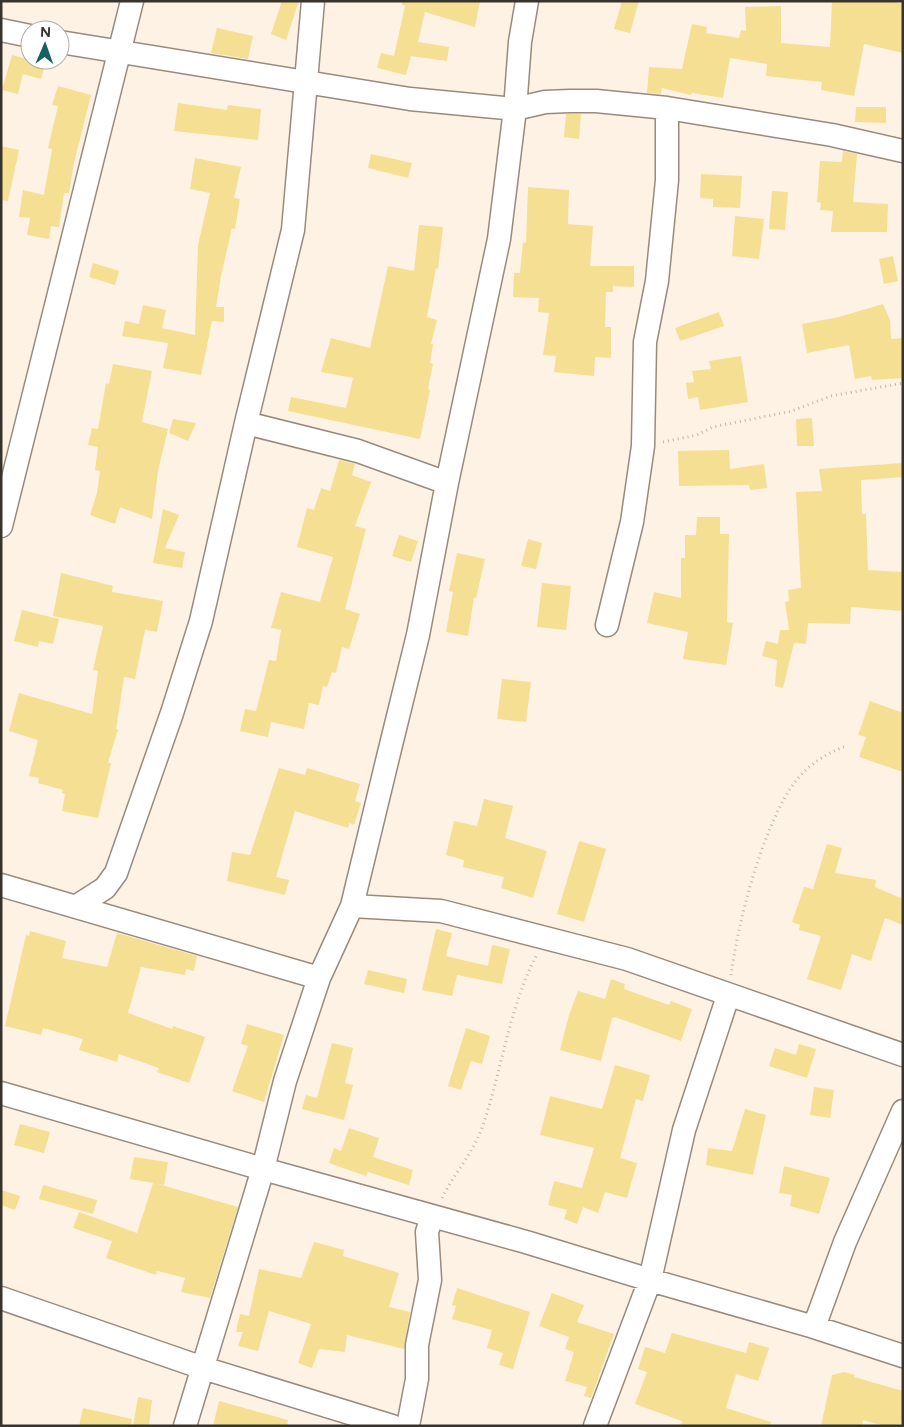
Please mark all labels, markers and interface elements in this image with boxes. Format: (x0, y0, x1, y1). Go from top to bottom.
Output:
north arrow (20, 20, 70, 70)
text: N (40, 24, 51, 41)

